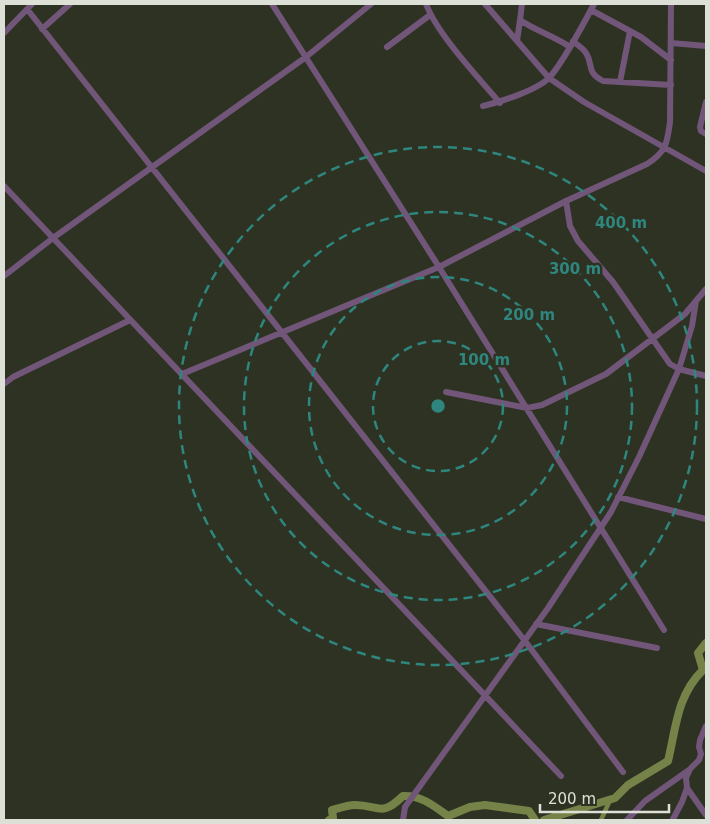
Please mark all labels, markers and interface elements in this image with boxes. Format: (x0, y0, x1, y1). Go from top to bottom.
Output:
text: 400 m (595, 214, 647, 232)
text: 300 m (549, 260, 601, 278)
text: 200 m (503, 306, 555, 324)
text: 100 m (458, 351, 510, 369)
centre of rings (429, 397, 447, 415)
scale bar (540, 782, 669, 814)
text: 200 m (548, 790, 596, 808)

